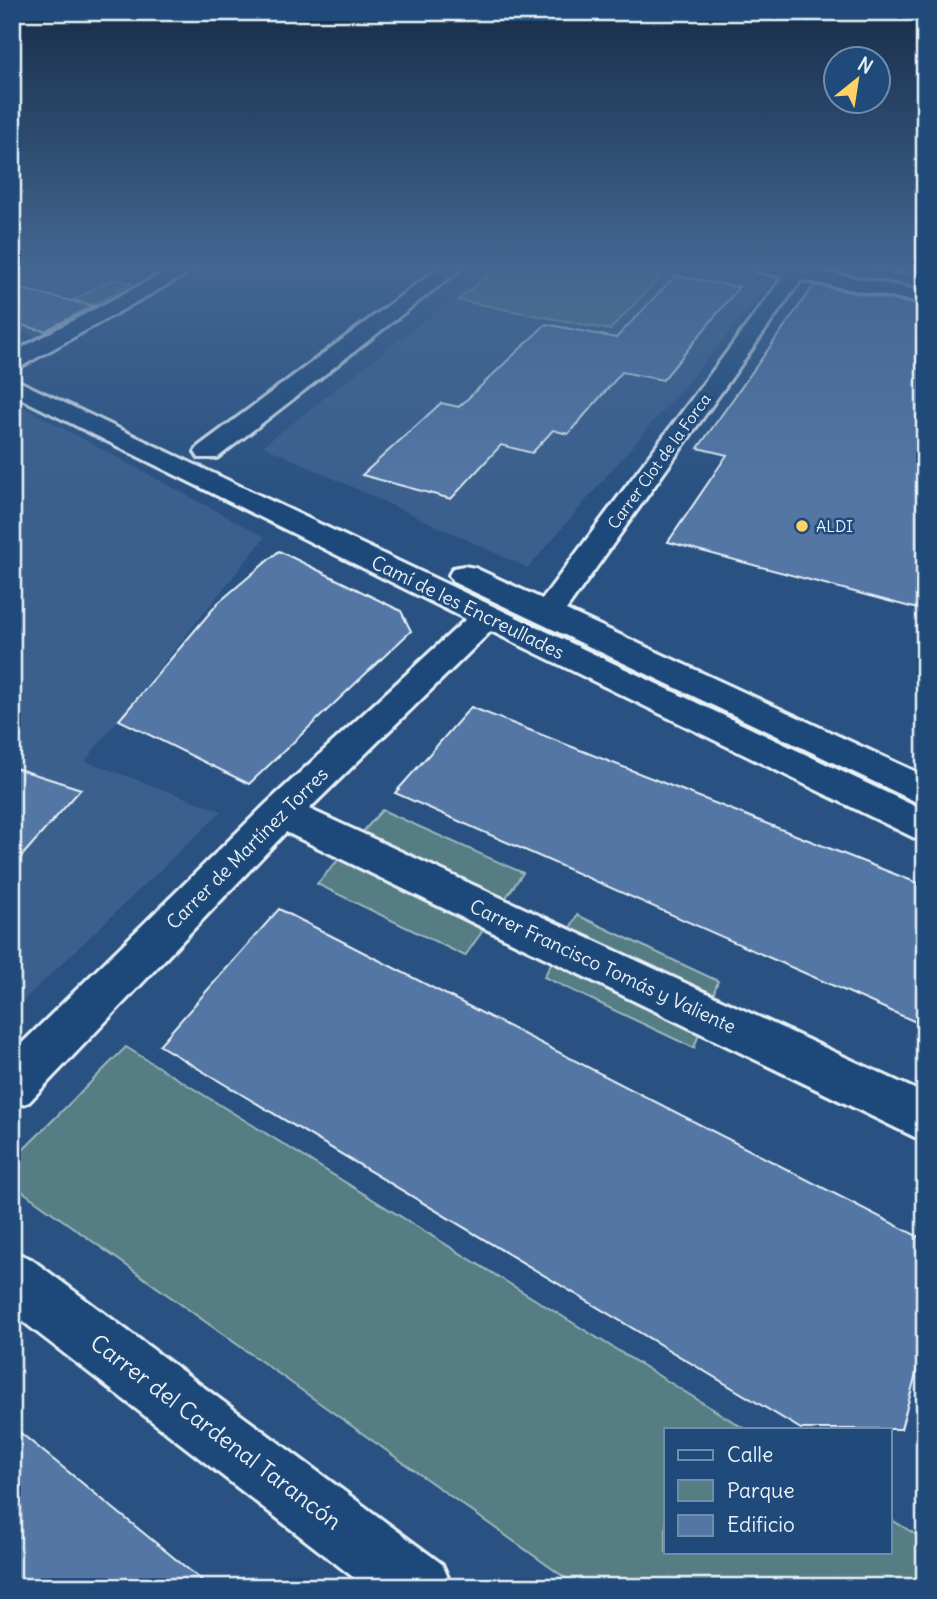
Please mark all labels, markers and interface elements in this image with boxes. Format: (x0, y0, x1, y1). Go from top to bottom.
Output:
north arrow (822, 46, 892, 116)
text: N (854, 52, 877, 79)
street label: Carrer Clot de la Forca (603, 389, 715, 533)
place label: ALDI (816, 516, 853, 536)
marker: ALDI (794, 518, 810, 534)
street label: Camí de les Encreullades (368, 550, 568, 664)
street label: Carrer de Martínez Torres (161, 762, 333, 934)
street label: Carrer Francisco Tomás y Valiente (466, 894, 740, 1038)
street label: Carrer del Cardenal Tarancón (85, 1328, 348, 1536)
legend (664, 1428, 892, 1554)
text: Calle (727, 1441, 773, 1468)
text: Parque (727, 1477, 795, 1504)
text: Edificio (727, 1511, 795, 1538)

